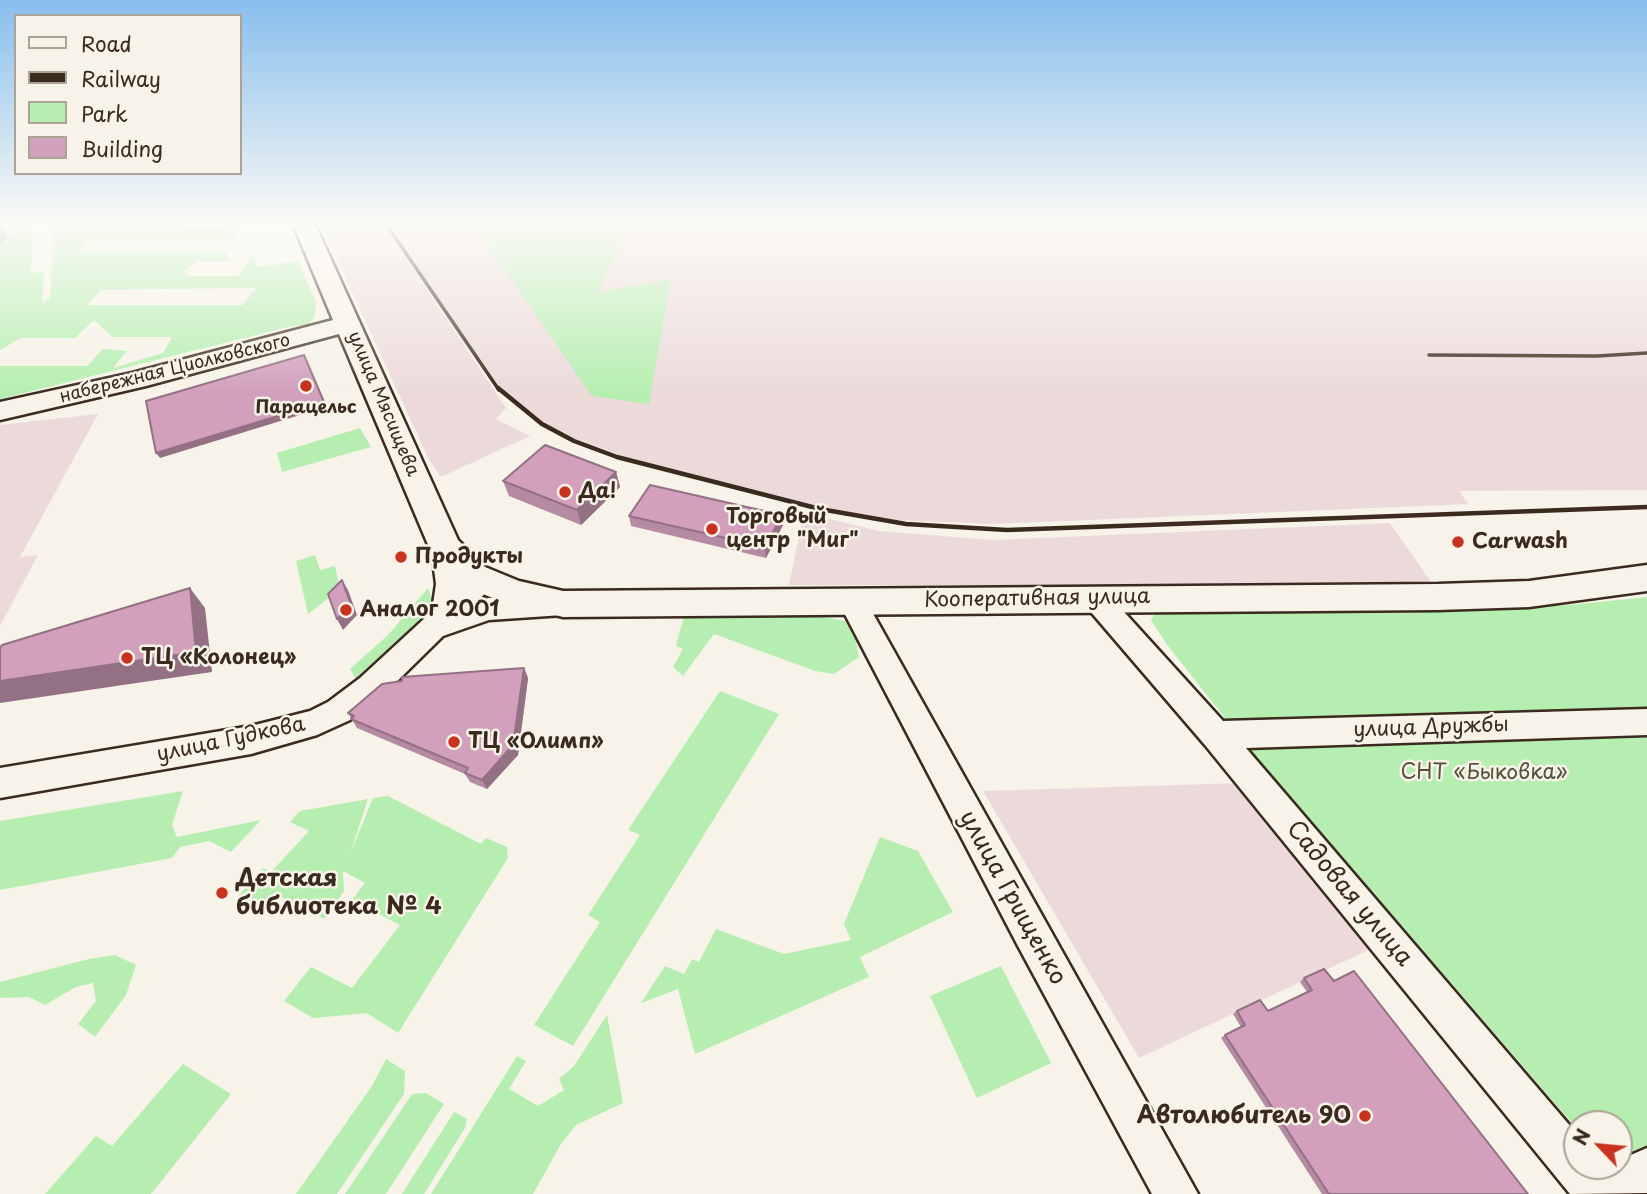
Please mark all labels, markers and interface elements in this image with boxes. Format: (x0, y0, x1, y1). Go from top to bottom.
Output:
legend (14, 14, 242, 175)
text: Road (81, 27, 132, 59)
text: Railway (81, 62, 161, 94)
text: Park (81, 97, 128, 129)
text: Building (81, 132, 163, 164)
street label: улица Мясищева (343, 328, 423, 480)
street label: набережная Циолковского (57, 330, 293, 408)
marker: Парацельс (298, 378, 314, 394)
place label: Парацельс (255, 397, 357, 419)
place label: Да! (579, 479, 616, 505)
marker: Да! (557, 484, 573, 500)
place label: Торговый центр "Миг" (726, 504, 859, 554)
marker: Торговый центр "Миг" (704, 521, 720, 537)
place label: Carwash (1472, 529, 1568, 555)
marker: Carwash (1450, 534, 1466, 550)
place label: Продукты (415, 544, 523, 570)
marker: Продукты (393, 549, 409, 565)
street label: Кооперативная улица (924, 584, 1150, 614)
place label: Аналог 2001 (360, 597, 499, 623)
marker: Аналог 2001 (338, 602, 354, 618)
place label: ТЦ «Колонец» (141, 645, 296, 671)
marker: ТЦ «Колонец» (119, 650, 135, 666)
street label: улица Гудкова (155, 712, 307, 768)
street label: улица Дружбы (1353, 713, 1509, 743)
place label: ТЦ «Олимп» (468, 729, 604, 755)
marker: ТЦ «Олимп» (446, 734, 462, 750)
park label: СНТ «Быковка» (1400, 760, 1568, 786)
street label: улица Грищенко (952, 806, 1072, 990)
street label: Садовая улица (1280, 815, 1418, 973)
place label: Детская библиотека № 4 (236, 865, 442, 921)
marker: Детская библиотека № 4 (214, 885, 230, 901)
place label: Автолюбитель 90 (1137, 1102, 1351, 1130)
marker: Автолюбитель 90 (1357, 1108, 1373, 1124)
north arrow (1563, 1110, 1633, 1180)
text: N (1565, 1124, 1597, 1150)

